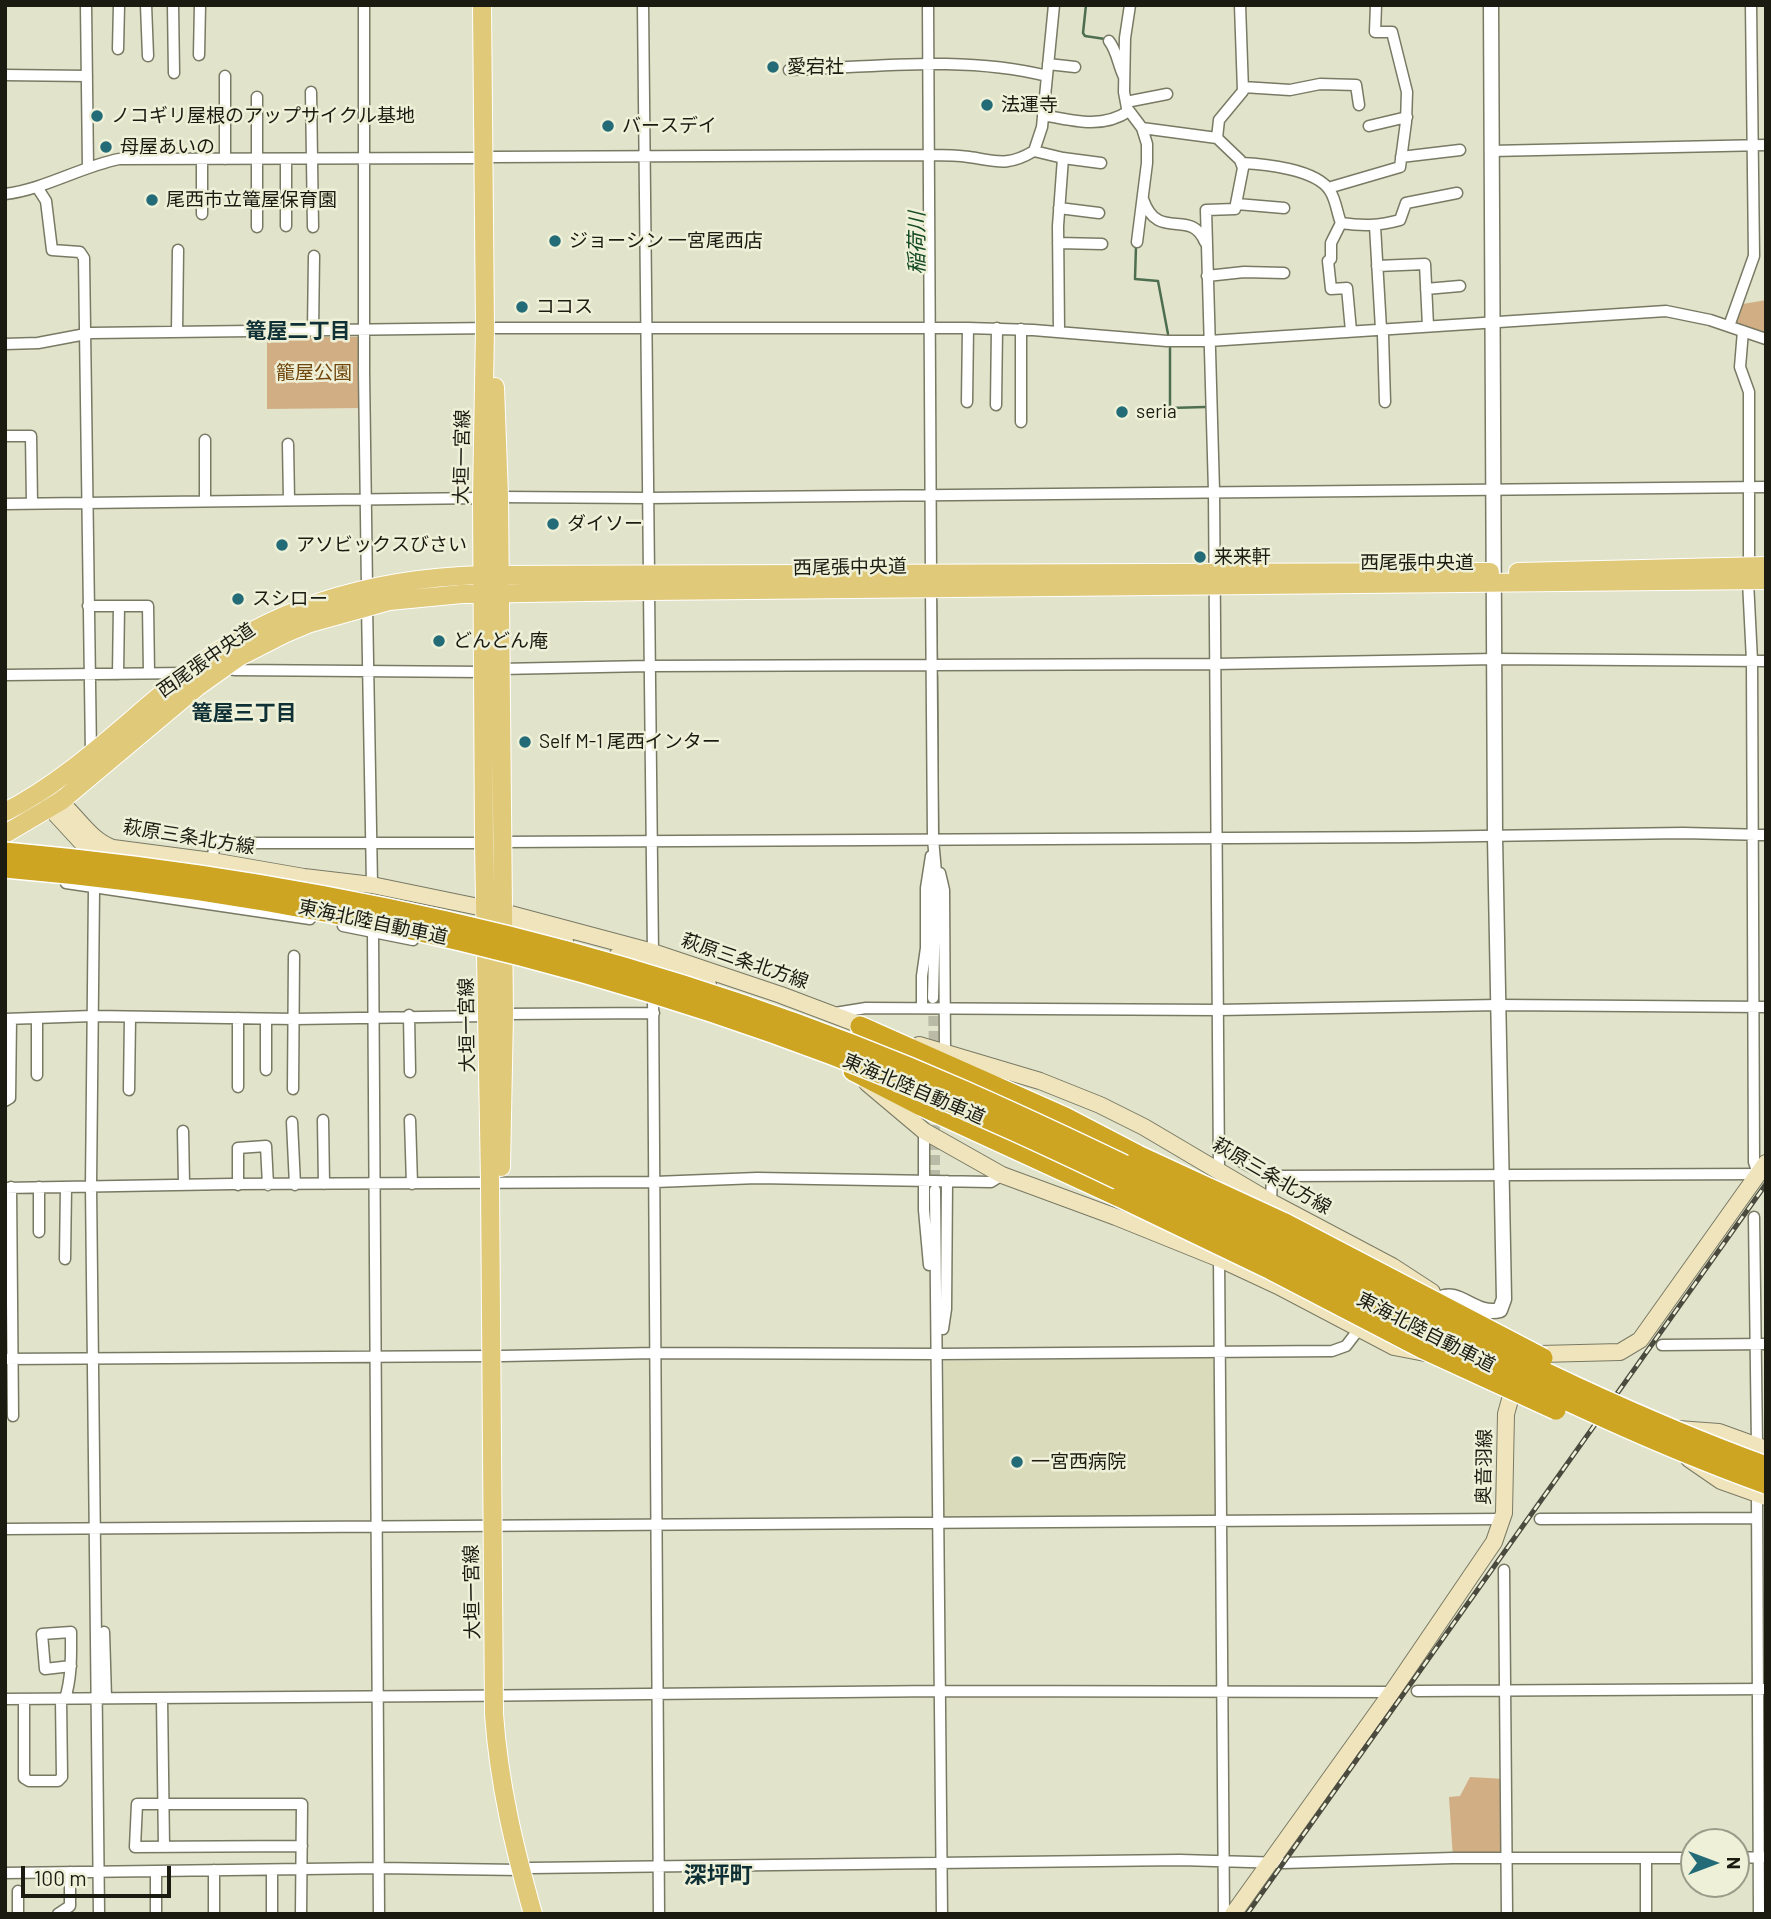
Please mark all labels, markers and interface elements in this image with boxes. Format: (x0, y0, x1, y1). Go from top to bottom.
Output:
place label: 愛宕社 (787, 56, 844, 78)
marker: 愛宕社 (765, 59, 781, 75)
place label: 法運寺 (1001, 94, 1058, 116)
marker: 法運寺 (979, 97, 995, 113)
place label: ノコギリ屋根のアップサイクル基地 (111, 105, 415, 127)
marker: ノコギリ屋根のアップサイクル基地 (89, 108, 105, 124)
place label: バースデイ (622, 115, 717, 137)
marker: バースデイ (600, 118, 616, 134)
place label: 母屋あいの (120, 136, 215, 158)
marker: 母屋あいの (98, 139, 114, 155)
place label: 尾西市立篭屋保育園 (166, 189, 337, 211)
marker: 尾西市立篭屋保育園 (144, 192, 160, 208)
water label: 稲荷川 (904, 212, 930, 274)
place label: ジョーシン 一宮尾西店 (569, 230, 763, 252)
marker: ジョーシン 一宮尾西店 (547, 233, 563, 249)
place label: ココス (536, 296, 593, 318)
marker: ココス (514, 299, 530, 315)
district label: 篭屋二丁目 (246, 318, 350, 344)
park label: 籠屋公園 (276, 362, 352, 384)
place label: seria (1136, 401, 1177, 423)
marker: seria (1114, 404, 1130, 420)
street label: 大垣一宮線 (450, 409, 474, 505)
place label: ダイソー (567, 513, 643, 535)
marker: ダイソー (545, 516, 561, 532)
place label: アソビックスびさい (296, 534, 467, 556)
marker: アソビックスびさい (274, 537, 290, 553)
place label: 来来軒 (1214, 546, 1271, 568)
marker: 来来軒 (1192, 549, 1208, 565)
street label: 西尾張中央道 (1360, 552, 1474, 574)
street label: 西尾張中央道 (793, 555, 907, 579)
place label: スシロー (252, 588, 328, 610)
marker: スシロー (230, 591, 246, 607)
street label: 西尾張中央道 (153, 618, 259, 702)
place label: どんどん庵 (453, 630, 548, 652)
marker: どんどん庵 (431, 633, 447, 649)
district label: 篭屋三丁目 (192, 700, 296, 726)
place label: Self M-1 尾西インター (539, 731, 721, 753)
marker: Self M-1 尾西インター (517, 734, 533, 750)
street label: 萩原三条北方線 (122, 815, 256, 859)
street label: 東海北陸自動車道 (296, 895, 450, 949)
street label: 萩原三条北方線 (678, 929, 812, 993)
street label: 大垣一宮線 (455, 977, 479, 1073)
street label: 東海北陸自動車道 (840, 1049, 988, 1129)
street label: 萩原三条北方線 (1209, 1133, 1335, 1219)
street label: 東海北陸自動車道 (1353, 1287, 1499, 1377)
street label: 奥音羽線 (1472, 1429, 1496, 1505)
place label: 一宮西病院 (1031, 1451, 1126, 1473)
marker: 一宮西病院 (1009, 1454, 1025, 1470)
street label: 大垣一宮線 (460, 1544, 484, 1640)
north arrow (1680, 1828, 1750, 1898)
scale bar (24, 1853, 175, 1897)
text: N (1723, 1857, 1746, 1869)
district label: 深坪町 (684, 1861, 752, 1889)
text: 100 m (34, 1865, 87, 1890)

